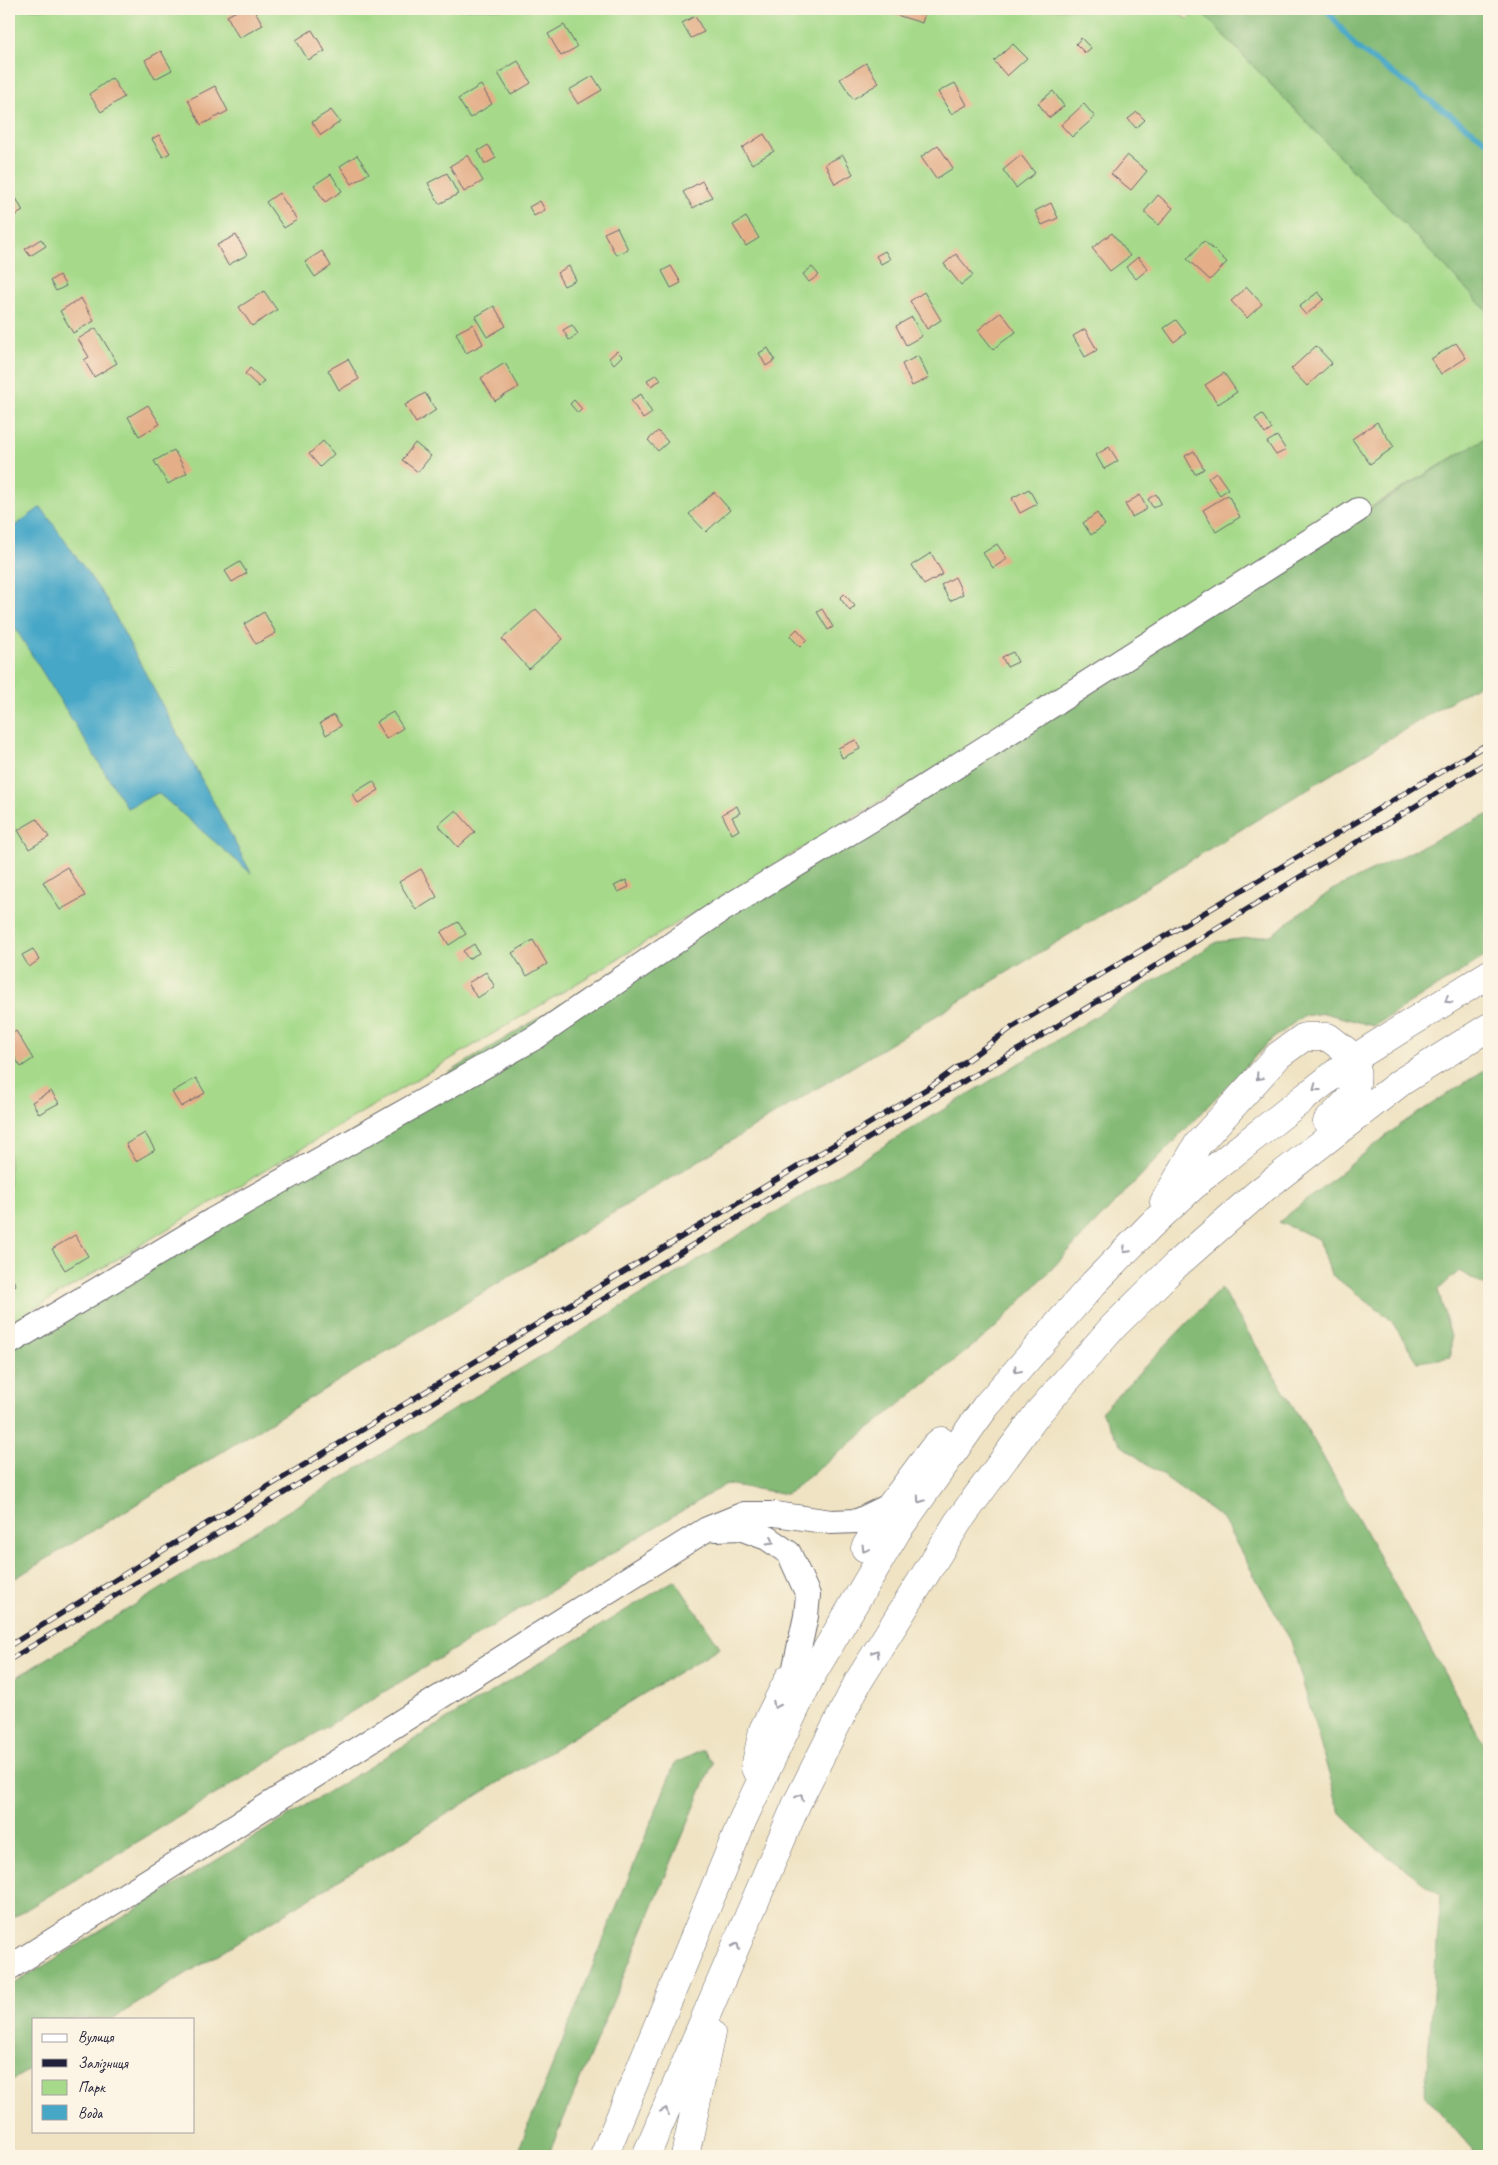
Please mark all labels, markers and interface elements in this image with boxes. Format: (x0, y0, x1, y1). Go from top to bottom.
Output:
one-way arrow (1444, 994, 1453, 1003)
one-way arrow (1256, 1072, 1265, 1081)
one-way arrow (1313, 1082, 1322, 1091)
one-way arrow (1123, 1244, 1132, 1253)
one-way arrow (1014, 1365, 1023, 1374)
one-way arrow (917, 1494, 925, 1503)
one-way arrow (765, 1535, 774, 1545)
one-way arrow (862, 1543, 872, 1552)
one-way arrow (870, 1650, 880, 1659)
one-way arrow (772, 1700, 782, 1709)
one-way arrow (794, 1793, 805, 1802)
one-way arrow (729, 1942, 740, 1951)
legend (32, 2018, 195, 2132)
text: Вулиця (78, 2028, 115, 2047)
text: Залізниця (78, 2054, 129, 2073)
text: Парк (78, 2078, 106, 2097)
text: Вода (78, 2104, 103, 2123)
one-way arrow (659, 2107, 670, 2116)

